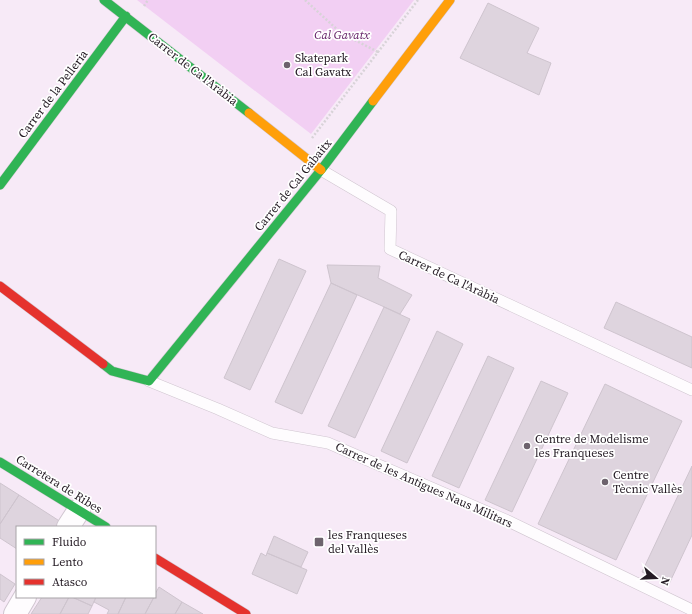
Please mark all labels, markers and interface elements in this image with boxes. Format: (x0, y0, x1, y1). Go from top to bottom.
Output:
park label: Cal Gavatx (314, 27, 371, 43)
street label: Carrer de Ca l'Aràbia (145, 29, 242, 110)
street label: Carrer de la Pelleria (15, 46, 92, 141)
place label: Skatepark Cal Gavatx (295, 50, 352, 80)
marker: Skatepark Cal Gavatx (282, 60, 292, 70)
street label: Carrer de Cal Gabaitx (251, 135, 336, 235)
street label: Carrer de Ca l'Aràbia (396, 247, 503, 308)
place label: Centre de Modelisme les Franqueses (535, 431, 649, 461)
street label: Carrer de les Antigues Naus Militars (333, 439, 515, 531)
marker: Centre de Modelisme les Franqueses (522, 441, 532, 451)
street label: Carretera de Ribes (13, 451, 105, 517)
place label: Centre Tècnic Vallès (613, 467, 682, 497)
marker: Centre Tècnic Vallès (600, 477, 610, 487)
legend (16, 526, 156, 598)
place label: les Franqueses del Vallès (328, 527, 407, 557)
text: Fluido (52, 534, 87, 550)
marker: les Franqueses del Vallès (313, 536, 325, 548)
text: Lento (52, 554, 83, 570)
north arrow (636, 558, 676, 598)
text: Atasco (52, 574, 88, 590)
text: N (657, 575, 673, 587)

